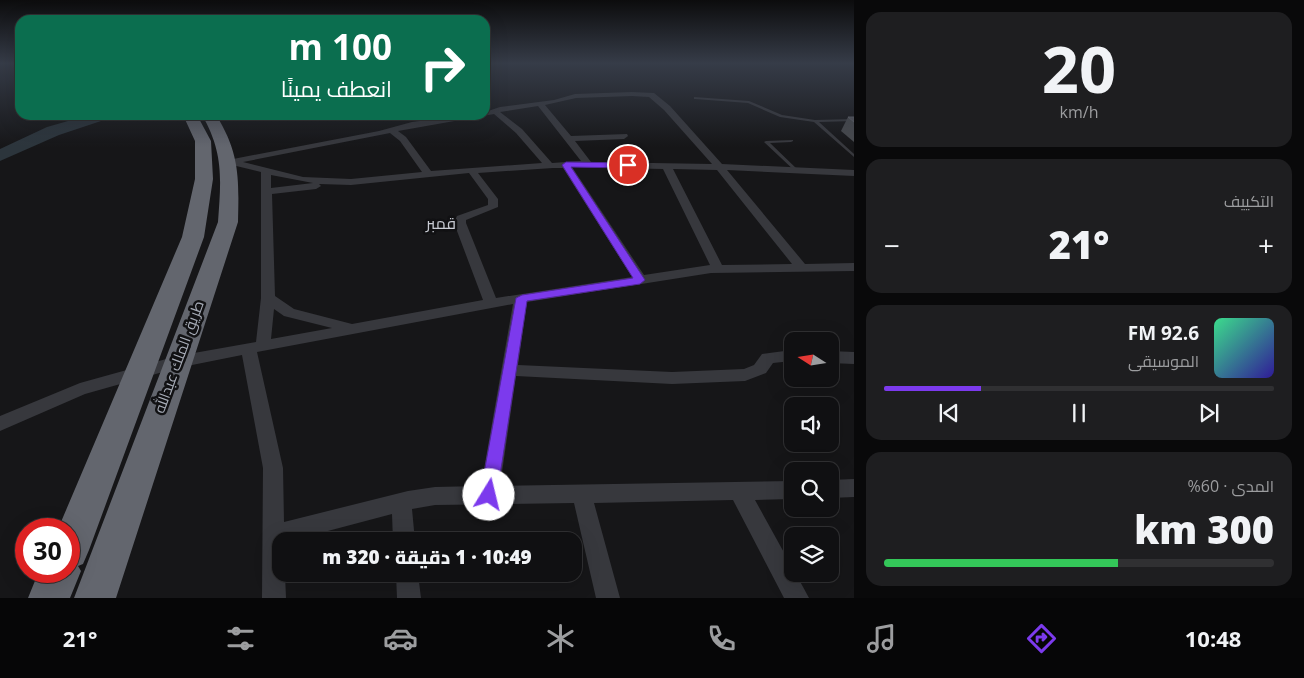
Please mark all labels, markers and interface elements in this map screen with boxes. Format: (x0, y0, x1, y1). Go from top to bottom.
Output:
text: 100 m (288, 23, 392, 70)
text: 20 (1042, 24, 1116, 112)
icon: right (410, 35, 475, 100)
text: انعطف يمينًا (281, 73, 392, 103)
text: km/h (1060, 101, 1098, 123)
pin (607, 144, 649, 186)
icon: arrive (614, 151, 642, 179)
text: التكييف (1224, 190, 1274, 212)
district label: قمبر (425, 212, 456, 234)
text: 21° (1049, 218, 1109, 270)
text: − (884, 226, 900, 264)
text: + (1258, 226, 1274, 264)
street label: طريق الملك عبدالله (148, 298, 209, 416)
text: 92.6 FM (1128, 320, 1199, 346)
north arrow (784, 332, 839, 388)
map controls (784, 332, 839, 582)
text: الموسيقى (1128, 350, 1199, 372)
button: sound (784, 397, 839, 452)
icon: previous (935, 399, 963, 427)
icon: pause (1065, 399, 1093, 427)
icon: next (1195, 399, 1223, 427)
button: search (784, 462, 839, 517)
position arrow (462, 468, 514, 520)
text: المدى · 60% (1188, 475, 1274, 497)
text: 300 km (1134, 503, 1274, 555)
speed limit sign: 30 (15, 518, 80, 583)
button: layers (784, 527, 839, 582)
text: 10:49 · 1 دقيقة · 320 m (322, 544, 532, 570)
icon: filters (223, 621, 258, 656)
icon: car (383, 621, 418, 656)
icon: climate (543, 621, 578, 656)
icon: phone (704, 621, 739, 656)
icon: music (864, 621, 899, 656)
icon: directions (1024, 621, 1059, 656)
text: 21° (63, 623, 97, 653)
text: 10:48 (1185, 623, 1241, 653)

